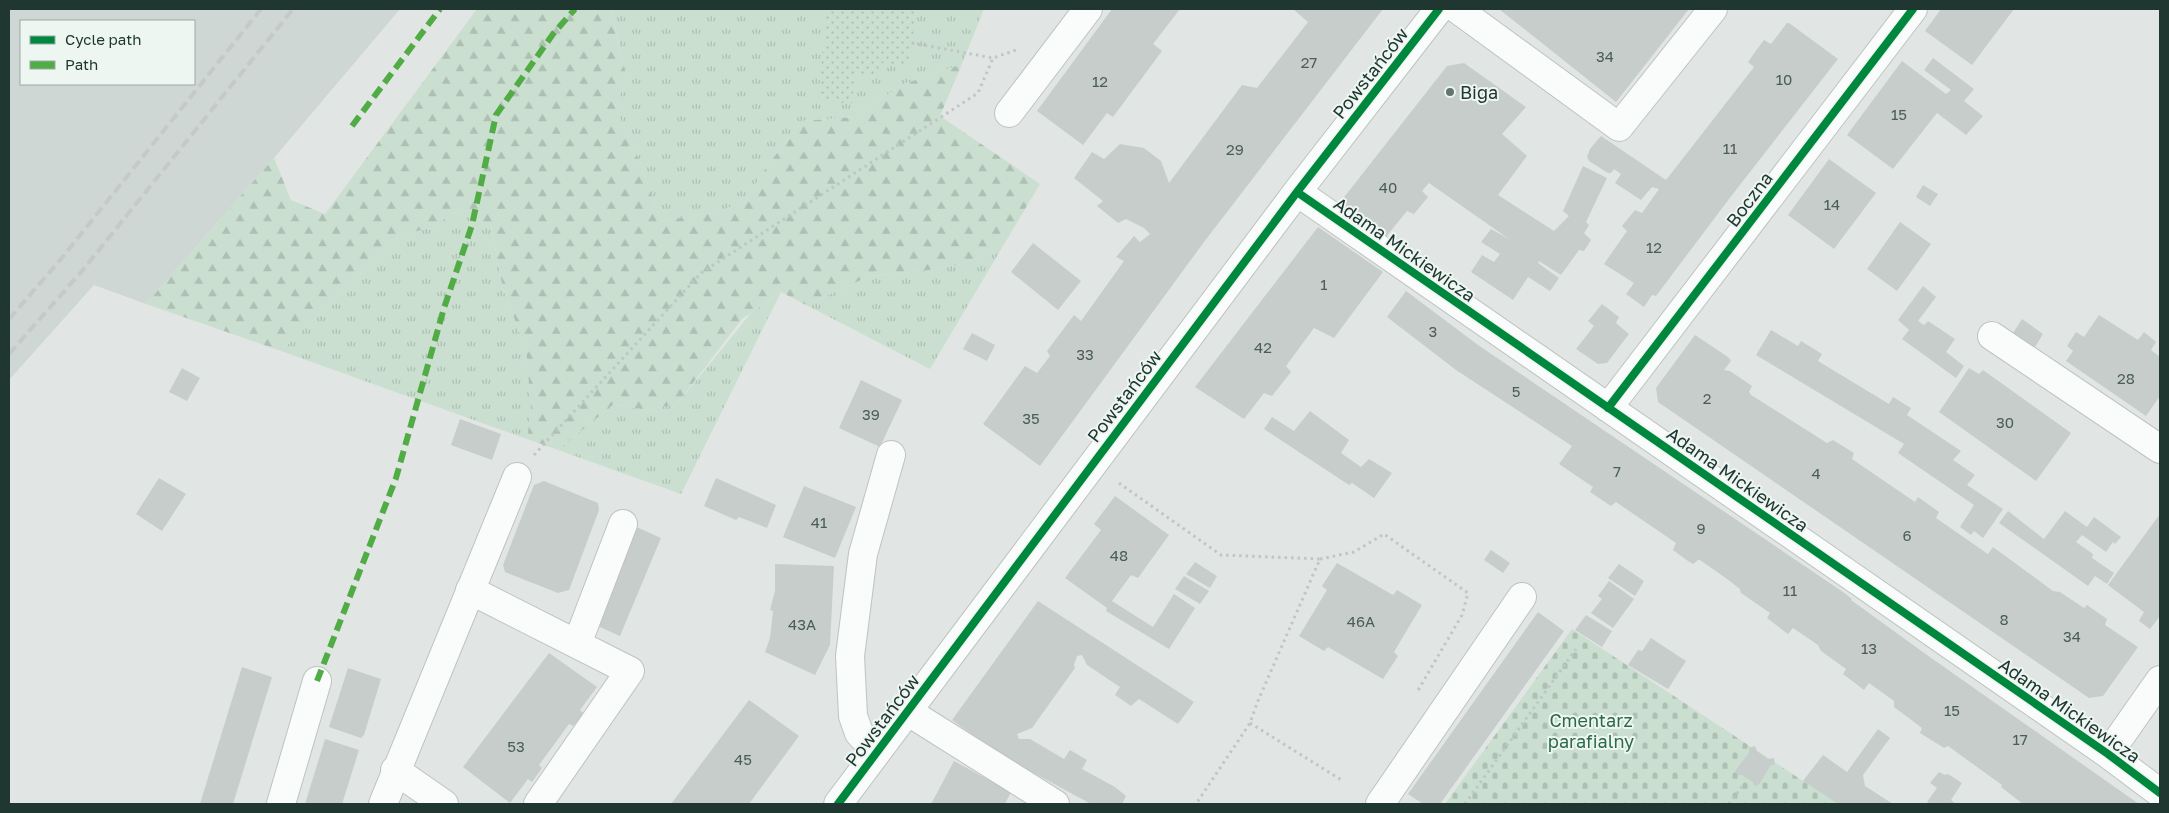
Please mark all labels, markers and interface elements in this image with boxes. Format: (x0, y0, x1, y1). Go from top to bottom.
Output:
legend (20, 20, 195, 85)
street label: Powstańców (1328, 23, 1413, 123)
text: Cycle path (65, 30, 141, 48)
house number: 34 (1596, 47, 1614, 65)
house number: 27 (1301, 53, 1317, 71)
text: Path (65, 55, 98, 73)
house number: 10 (1776, 70, 1792, 88)
house number: 12 (1092, 72, 1108, 90)
place label: Biga (1460, 81, 1498, 103)
marker: Biga (1444, 86, 1456, 98)
house number: 15 (1891, 105, 1907, 123)
house number: 11 (1723, 139, 1737, 157)
house number: 29 (1226, 140, 1244, 158)
street label: Boczna (1721, 167, 1777, 231)
house number: 40 (1379, 178, 1397, 196)
street label: Adama Mickiewicza (1330, 192, 1480, 306)
house number: 14 (1824, 195, 1840, 213)
house number: 12 (1646, 238, 1662, 256)
house number: 1 (1320, 275, 1328, 293)
house number: 3 (1429, 322, 1437, 340)
house number: 42 (1254, 338, 1272, 356)
house number: 33 (1076, 345, 1094, 363)
street label: Powstańców (1082, 345, 1166, 446)
house number: 28 (2117, 369, 2135, 387)
house number: 5 (1512, 382, 1520, 400)
house number: 2 (1703, 389, 1711, 407)
house number: 39 (862, 405, 880, 423)
house number: 35 (1022, 409, 1040, 427)
house number: 30 (1996, 413, 2014, 431)
street label: Adama Mickiewicza (1663, 422, 1813, 536)
house number: 7 (1613, 462, 1621, 480)
house number: 4 (1811, 464, 1821, 482)
house number: 41 (811, 513, 827, 531)
house number: 9 (1696, 519, 1706, 537)
house number: 6 (1902, 526, 1912, 544)
house number: 48 (1110, 546, 1128, 564)
house number: 11 (1783, 581, 1797, 599)
house number: 8 (1999, 610, 2009, 628)
house number: 46A (1347, 612, 1375, 630)
house number: 43A (788, 615, 816, 633)
house number: 34 (2063, 627, 2081, 645)
house number: 13 (1861, 639, 1877, 657)
street label: Adama Mickiewicza (1995, 653, 2145, 767)
street label: Powstańców (840, 669, 924, 770)
house number: 15 (1944, 701, 1960, 719)
park label: Cmentarz parafialny (1548, 709, 1634, 752)
house number: 17 (2012, 730, 2028, 748)
house number: 53 (507, 737, 525, 755)
house number: 45 (734, 750, 752, 768)

